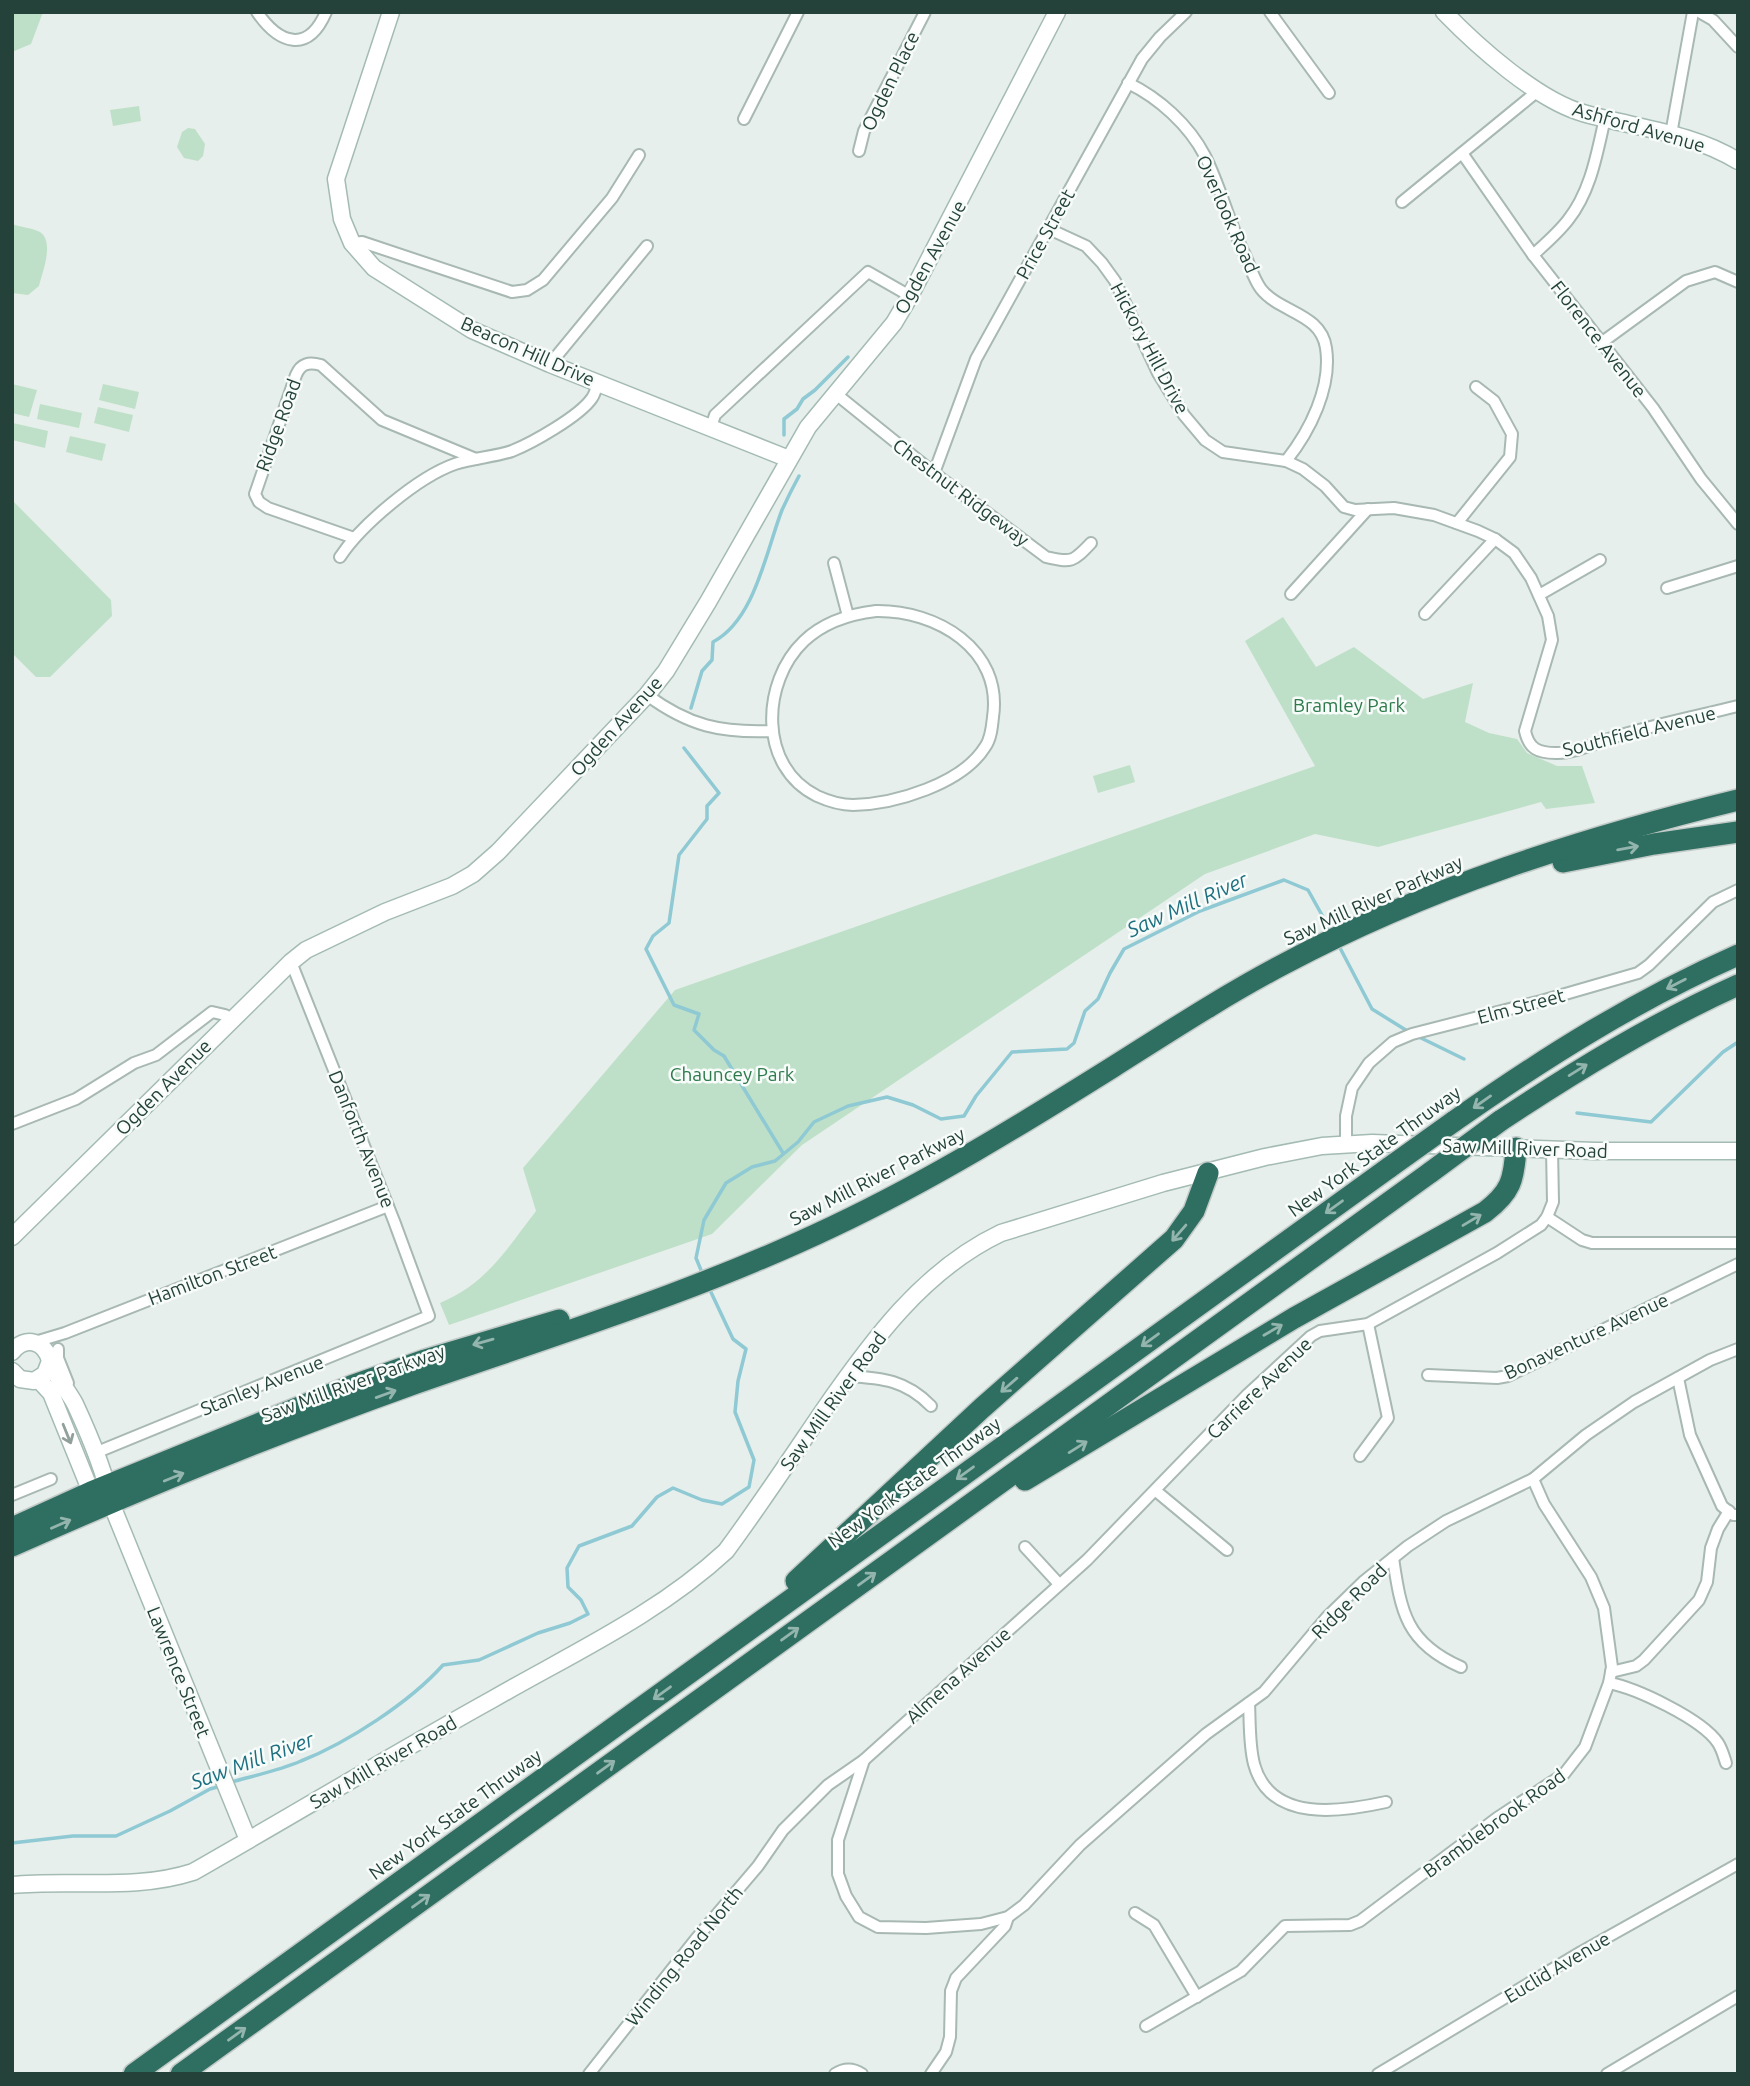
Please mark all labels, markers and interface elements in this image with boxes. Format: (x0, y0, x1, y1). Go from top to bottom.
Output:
street label: Ogden Place (856, 28, 924, 134)
street label: Ashford Avenue (1570, 98, 1708, 156)
street label: Overlook Road (1192, 152, 1264, 276)
street label: Price Street (1011, 185, 1079, 283)
street label: Ogden Avenue (890, 196, 970, 318)
street label: Florence Avenue (1547, 276, 1651, 402)
street label: Hickory Hill Drive (1106, 279, 1194, 417)
street label: Beacon Hill Drive (458, 312, 598, 390)
street label: Ridge Road (251, 376, 305, 474)
street label: Chestnut Ridgeway (889, 434, 1033, 550)
street label: Ogden Avenue (566, 672, 666, 780)
park label: Bramley Park (1293, 694, 1405, 716)
street label: Southfield Avenue (1560, 701, 1718, 761)
one-way arrow (1616, 841, 1639, 855)
street label: Saw Mill River Parkway (1280, 851, 1466, 949)
water label: Saw Mill River (1122, 866, 1252, 942)
one-way arrow (1666, 977, 1687, 991)
street label: Elm Street (1475, 984, 1568, 1028)
street label: Ogden Avenue (111, 1035, 215, 1139)
park label: Chauncey Park (670, 1063, 795, 1085)
one-way arrow (1567, 1063, 1587, 1077)
street label: Danforth Avenue (324, 1067, 400, 1211)
street label: New York State Thruway (1283, 1081, 1465, 1221)
one-way arrow (1473, 1095, 1492, 1109)
street label: Saw Mill River Parkway (786, 1122, 968, 1230)
street label: Saw Mill River Road (1442, 1134, 1608, 1162)
one-way arrow (1325, 1200, 1344, 1214)
one-way arrow (1462, 1212, 1482, 1226)
one-way arrow (1171, 1224, 1187, 1242)
street label: Hamilton Street (145, 1240, 280, 1310)
street label: Bonaventure Avenue (1500, 1288, 1672, 1384)
one-way arrow (1263, 1323, 1283, 1337)
street label: Saw Mill River Road (775, 1327, 891, 1475)
one-way arrow (1141, 1333, 1160, 1347)
street label: Carriere Avenue (1202, 1333, 1316, 1443)
one-way arrow (472, 1337, 494, 1350)
street label: Saw Mill River Parkway (258, 1340, 448, 1426)
street label: Stanley Avenue (197, 1350, 327, 1420)
one-way arrow (1000, 1377, 1018, 1393)
one-way arrow (374, 1387, 396, 1399)
street label: New York State Thruway (823, 1412, 1005, 1552)
one-way arrow (62, 1422, 75, 1444)
one-way arrow (1068, 1440, 1088, 1454)
one-way arrow (956, 1466, 975, 1480)
one-way arrow (163, 1470, 184, 1483)
one-way arrow (50, 1517, 72, 1530)
street label: Ridge Road (1307, 1559, 1391, 1643)
one-way arrow (857, 1572, 876, 1586)
street label: Lawrence Street (143, 1603, 216, 1741)
street label: Almena Avenue (901, 1622, 1015, 1728)
one-way arrow (780, 1627, 799, 1642)
one-way arrow (653, 1685, 672, 1700)
street label: Saw Mill River Road (306, 1711, 460, 1813)
water label: Saw Mill River (186, 1726, 318, 1794)
street label: New York State Thruway (364, 1744, 546, 1884)
one-way arrow (596, 1760, 615, 1775)
street label: Bramblebrook Road (1419, 1764, 1569, 1882)
street label: Winding Road North (621, 1882, 747, 2030)
one-way arrow (411, 1894, 430, 1908)
street label: Euclid Avenue (1500, 1927, 1614, 2007)
one-way arrow (227, 2027, 246, 2041)

